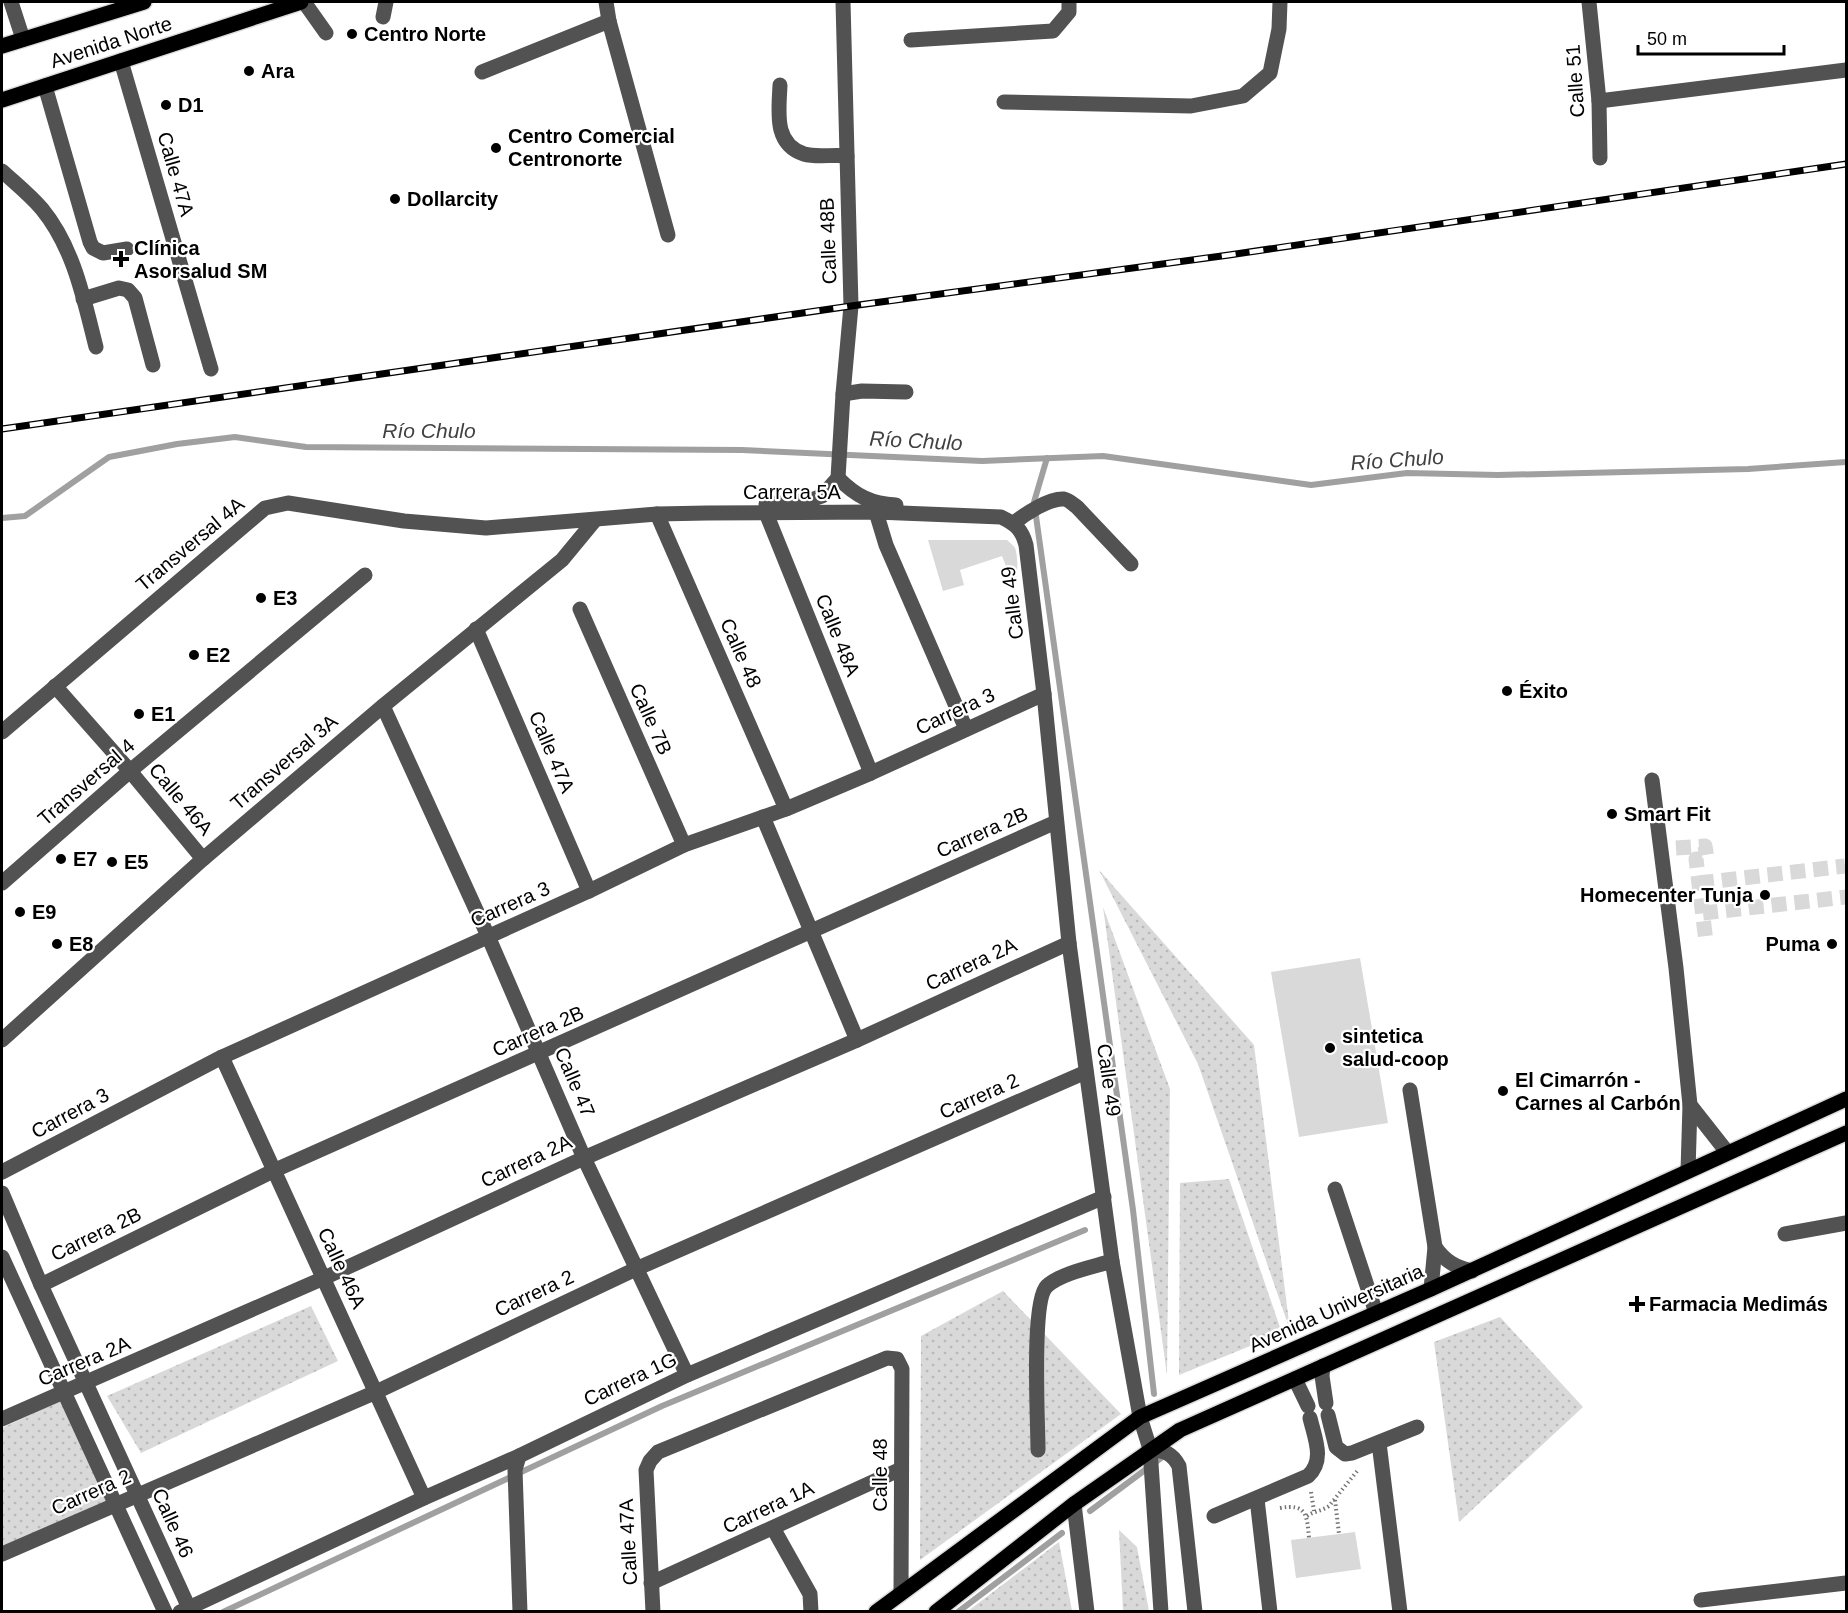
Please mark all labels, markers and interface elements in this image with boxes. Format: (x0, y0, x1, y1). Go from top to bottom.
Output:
street label: Avenida Norte (47, 12, 175, 72)
scale bar (1638, 18, 1784, 56)
place label: Centro Norte (364, 23, 486, 45)
marker: Centro Norte (345, 27, 359, 41)
text: 50 m (1647, 29, 1687, 49)
street label: Calle 51 (1561, 44, 1589, 118)
place label: Ara (261, 60, 295, 82)
marker: Ara (242, 64, 256, 78)
place label: D1 (178, 94, 204, 116)
marker: D1 (159, 98, 173, 112)
place label: Centro Comercial Centronorte (508, 125, 675, 170)
street label: Calle 47A (153, 129, 199, 219)
marker: Centro Comercial Centronorte (489, 141, 503, 155)
place label: Dollarcity (407, 188, 499, 210)
marker: Dollarcity (388, 192, 402, 206)
street label: Calle 48B (815, 197, 841, 285)
place label: Clínica Asorsalud SM (134, 237, 267, 282)
marker: Clínica Asorsalud SM (112, 250, 130, 268)
water label: Río Chulo (382, 419, 476, 442)
water label: Río Chulo (869, 427, 964, 454)
water label: Río Chulo (1350, 445, 1445, 474)
street label: Carrera 5A (743, 481, 842, 503)
street label: Transversal 4A (132, 492, 249, 595)
street label: Calle 49 (997, 565, 1027, 641)
place label: E3 (273, 587, 297, 609)
marker: E3 (254, 591, 268, 605)
street label: Calle 48A (812, 591, 865, 680)
street label: Calle 48 (716, 615, 766, 691)
place label: E2 (206, 644, 230, 666)
marker: E2 (187, 648, 201, 662)
street label: Calle 7B (626, 680, 676, 758)
place label: Éxito (1519, 680, 1568, 702)
street label: Carrera 3 (912, 683, 998, 739)
marker: Éxito (1500, 684, 1514, 698)
place label: E1 (151, 703, 175, 725)
marker: E1 (132, 707, 146, 721)
street label: Calle 47A (525, 708, 579, 797)
street label: Transversal 3A (226, 709, 342, 814)
street label: Transversal 4 (33, 734, 139, 830)
street label: Calle 46A (145, 759, 218, 840)
street label: Carrera 2B (933, 802, 1031, 862)
place label: Smart Fit (1624, 803, 1711, 825)
marker: Smart Fit (1605, 807, 1619, 821)
place label: E7 (73, 848, 97, 870)
place label: E5 (124, 851, 148, 873)
marker: E7 (54, 852, 68, 866)
marker: E5 (105, 855, 119, 869)
street label: Carrera 3 (467, 877, 553, 931)
place label: Homecenter Tunja (1580, 884, 1754, 906)
marker: Homecenter Tunja (1758, 888, 1772, 902)
place label: E9 (32, 901, 56, 923)
marker: E9 (13, 905, 27, 919)
place label: E8 (69, 933, 93, 955)
street label: Carrera 2A (922, 933, 1021, 995)
place label: Puma (1766, 933, 1821, 955)
marker: E8 (50, 937, 64, 951)
marker: Puma (1825, 937, 1839, 951)
street label: Carrera 2B (489, 1001, 587, 1061)
place label: sintetica salud-coop (1342, 1025, 1449, 1070)
marker: sintetica salud-coop (1323, 1041, 1337, 1055)
street label: Calle 49 (1093, 1042, 1125, 1118)
street label: Calle 47 (551, 1044, 599, 1120)
street label: Carrera 2 (936, 1069, 1022, 1123)
place label: El Cimarrón - Carnes al Carbón (1515, 1069, 1681, 1114)
street label: Carrera 3 (28, 1083, 112, 1143)
marker: El Cimarrón - Carnes al Carbón (1496, 1084, 1510, 1098)
street label: Carrera 2A (477, 1130, 576, 1192)
street label: Carrera 2B (47, 1203, 145, 1265)
street label: Calle 46A (314, 1224, 371, 1313)
street label: Avenida Universitaria (1245, 1259, 1427, 1356)
street label: Carrera 2 (491, 1265, 577, 1321)
place label: Farmacia Medimás (1649, 1293, 1828, 1315)
marker: Farmacia Medimás (1630, 1297, 1644, 1311)
street label: Carrera 2A (35, 1332, 134, 1390)
street label: Carrera 1G (580, 1348, 680, 1410)
street label: Calle 48 (869, 1438, 891, 1512)
street label: Carrera 2 (48, 1465, 134, 1519)
street label: Carrera 1A (719, 1476, 818, 1538)
street label: Calle 46 (148, 1485, 198, 1561)
street label: Calle 47A (615, 1497, 641, 1586)

